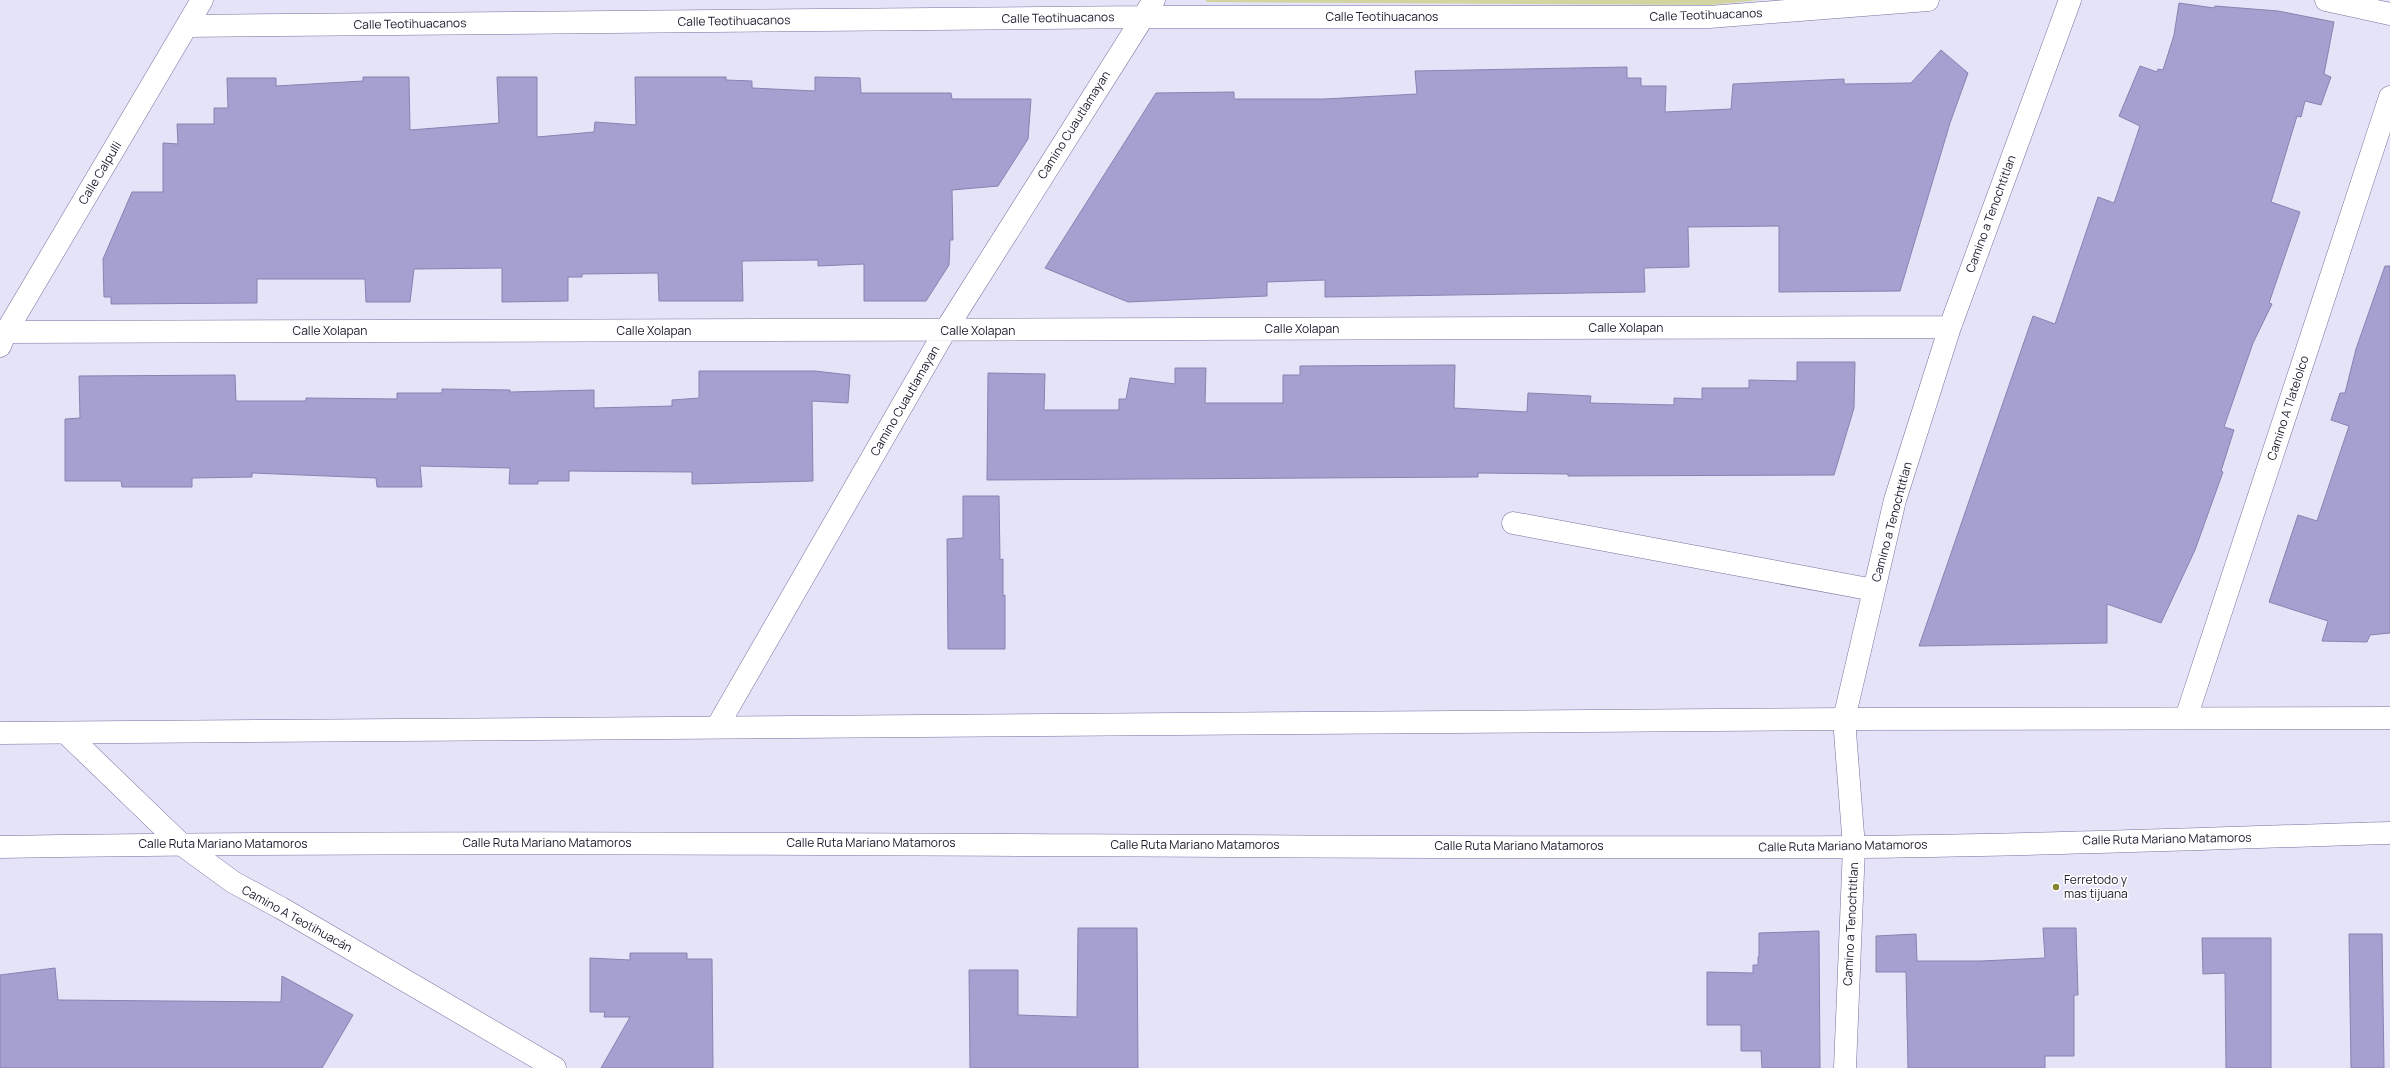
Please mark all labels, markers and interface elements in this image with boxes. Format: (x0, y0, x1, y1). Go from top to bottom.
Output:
street label: Calle Teotihuacanos (1649, 4, 1763, 25)
street label: Calle Teotihuacanos (1001, 8, 1115, 27)
street label: Calle Teotihuacanos (1326, 8, 1438, 25)
street label: Calle Teotihuacanos (677, 11, 791, 30)
street label: Calle Teotihuacanos (353, 14, 467, 33)
street label: Camino Cuautlamayan (1033, 67, 1114, 182)
street label: Calle Calpulli (74, 138, 125, 208)
street label: Camino a Tenochtitlan (1961, 153, 2020, 275)
street label: Calle Xolapan (1589, 319, 1663, 336)
street label: Calle Xolapan (1265, 320, 1339, 337)
street label: Calle Xolapan (293, 322, 367, 339)
street label: Calle Xolapan (617, 322, 691, 339)
street label: Calle Xolapan (941, 322, 1015, 339)
street label: Camino Cuautlamayan (866, 342, 943, 459)
street label: Camino A Tlatelolco (2263, 353, 2312, 462)
street label: Camino a Tenochtitlan (1867, 460, 1916, 584)
street label: Calle Ruta Mariano Matamoros (2082, 829, 2252, 848)
street label: Calle Ruta Mariano Matamoros (463, 834, 631, 851)
street label: Calle Ruta Mariano Matamoros (787, 834, 955, 851)
street label: Calle Ruta Mariano Matamoros (139, 835, 307, 852)
street label: Calle Ruta Mariano Matamoros (1111, 836, 1279, 853)
street label: Calle Ruta Mariano Matamoros (1758, 836, 1928, 855)
street label: Calle Ruta Mariano Matamoros (1435, 837, 1603, 854)
street label: Camino a Tenochtitlan (1839, 862, 1862, 986)
place label: Ferretodo y mas tijuana (2064, 871, 2128, 902)
street label: Camino A Teotihuacán (239, 881, 356, 956)
marker: Ferretodo y mas tijuana (2051, 882, 2061, 892)

